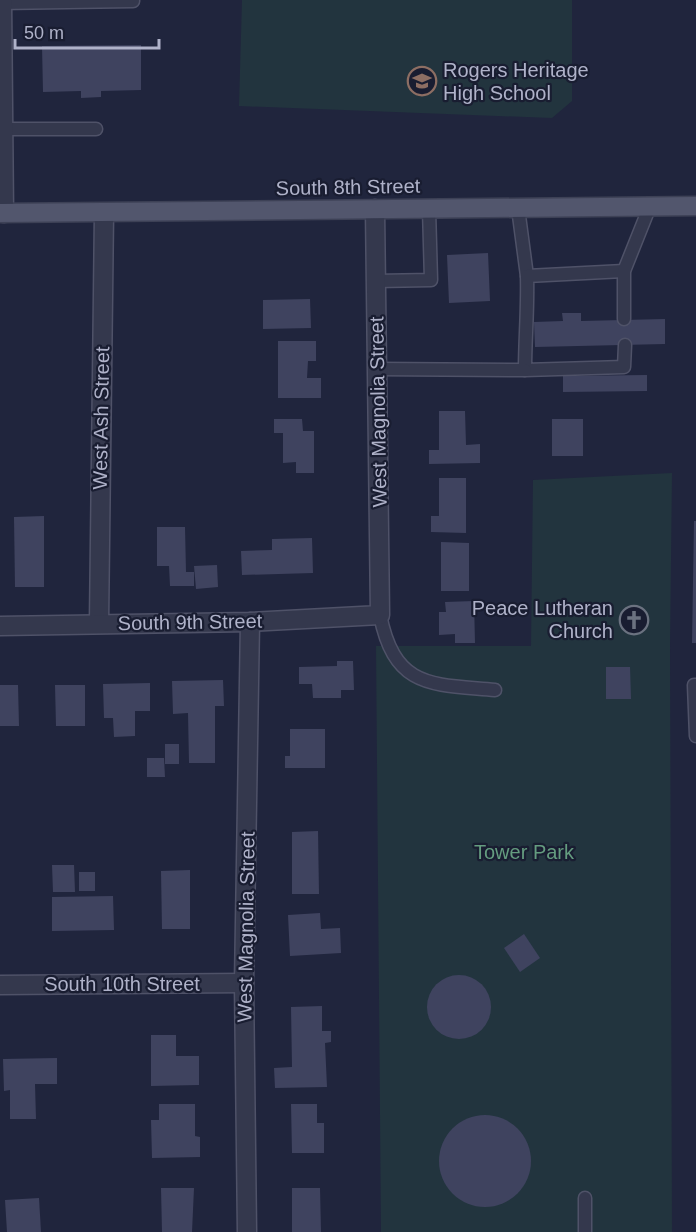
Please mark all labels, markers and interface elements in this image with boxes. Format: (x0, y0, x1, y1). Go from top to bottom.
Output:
scale bar (15, 12, 159, 50)
text: 50 m (24, 23, 64, 43)
place label: Rogers Heritage High School (443, 59, 589, 104)
school or university icon: Rogers Heritage High School (406, 65, 438, 97)
street label: South 8th Street (276, 175, 421, 199)
street label: West Magnolia Street (365, 316, 391, 508)
street label: West Ash Street (89, 346, 113, 490)
place label: Peace Lutheran Church (472, 597, 613, 642)
church icon: Peace Lutheran Church (618, 604, 650, 636)
street label: South 9th Street (118, 610, 263, 634)
street label: West Magnolia Street (233, 831, 259, 1023)
park label: Tower Park (474, 841, 575, 863)
street label: South 10th Street (44, 973, 200, 995)

